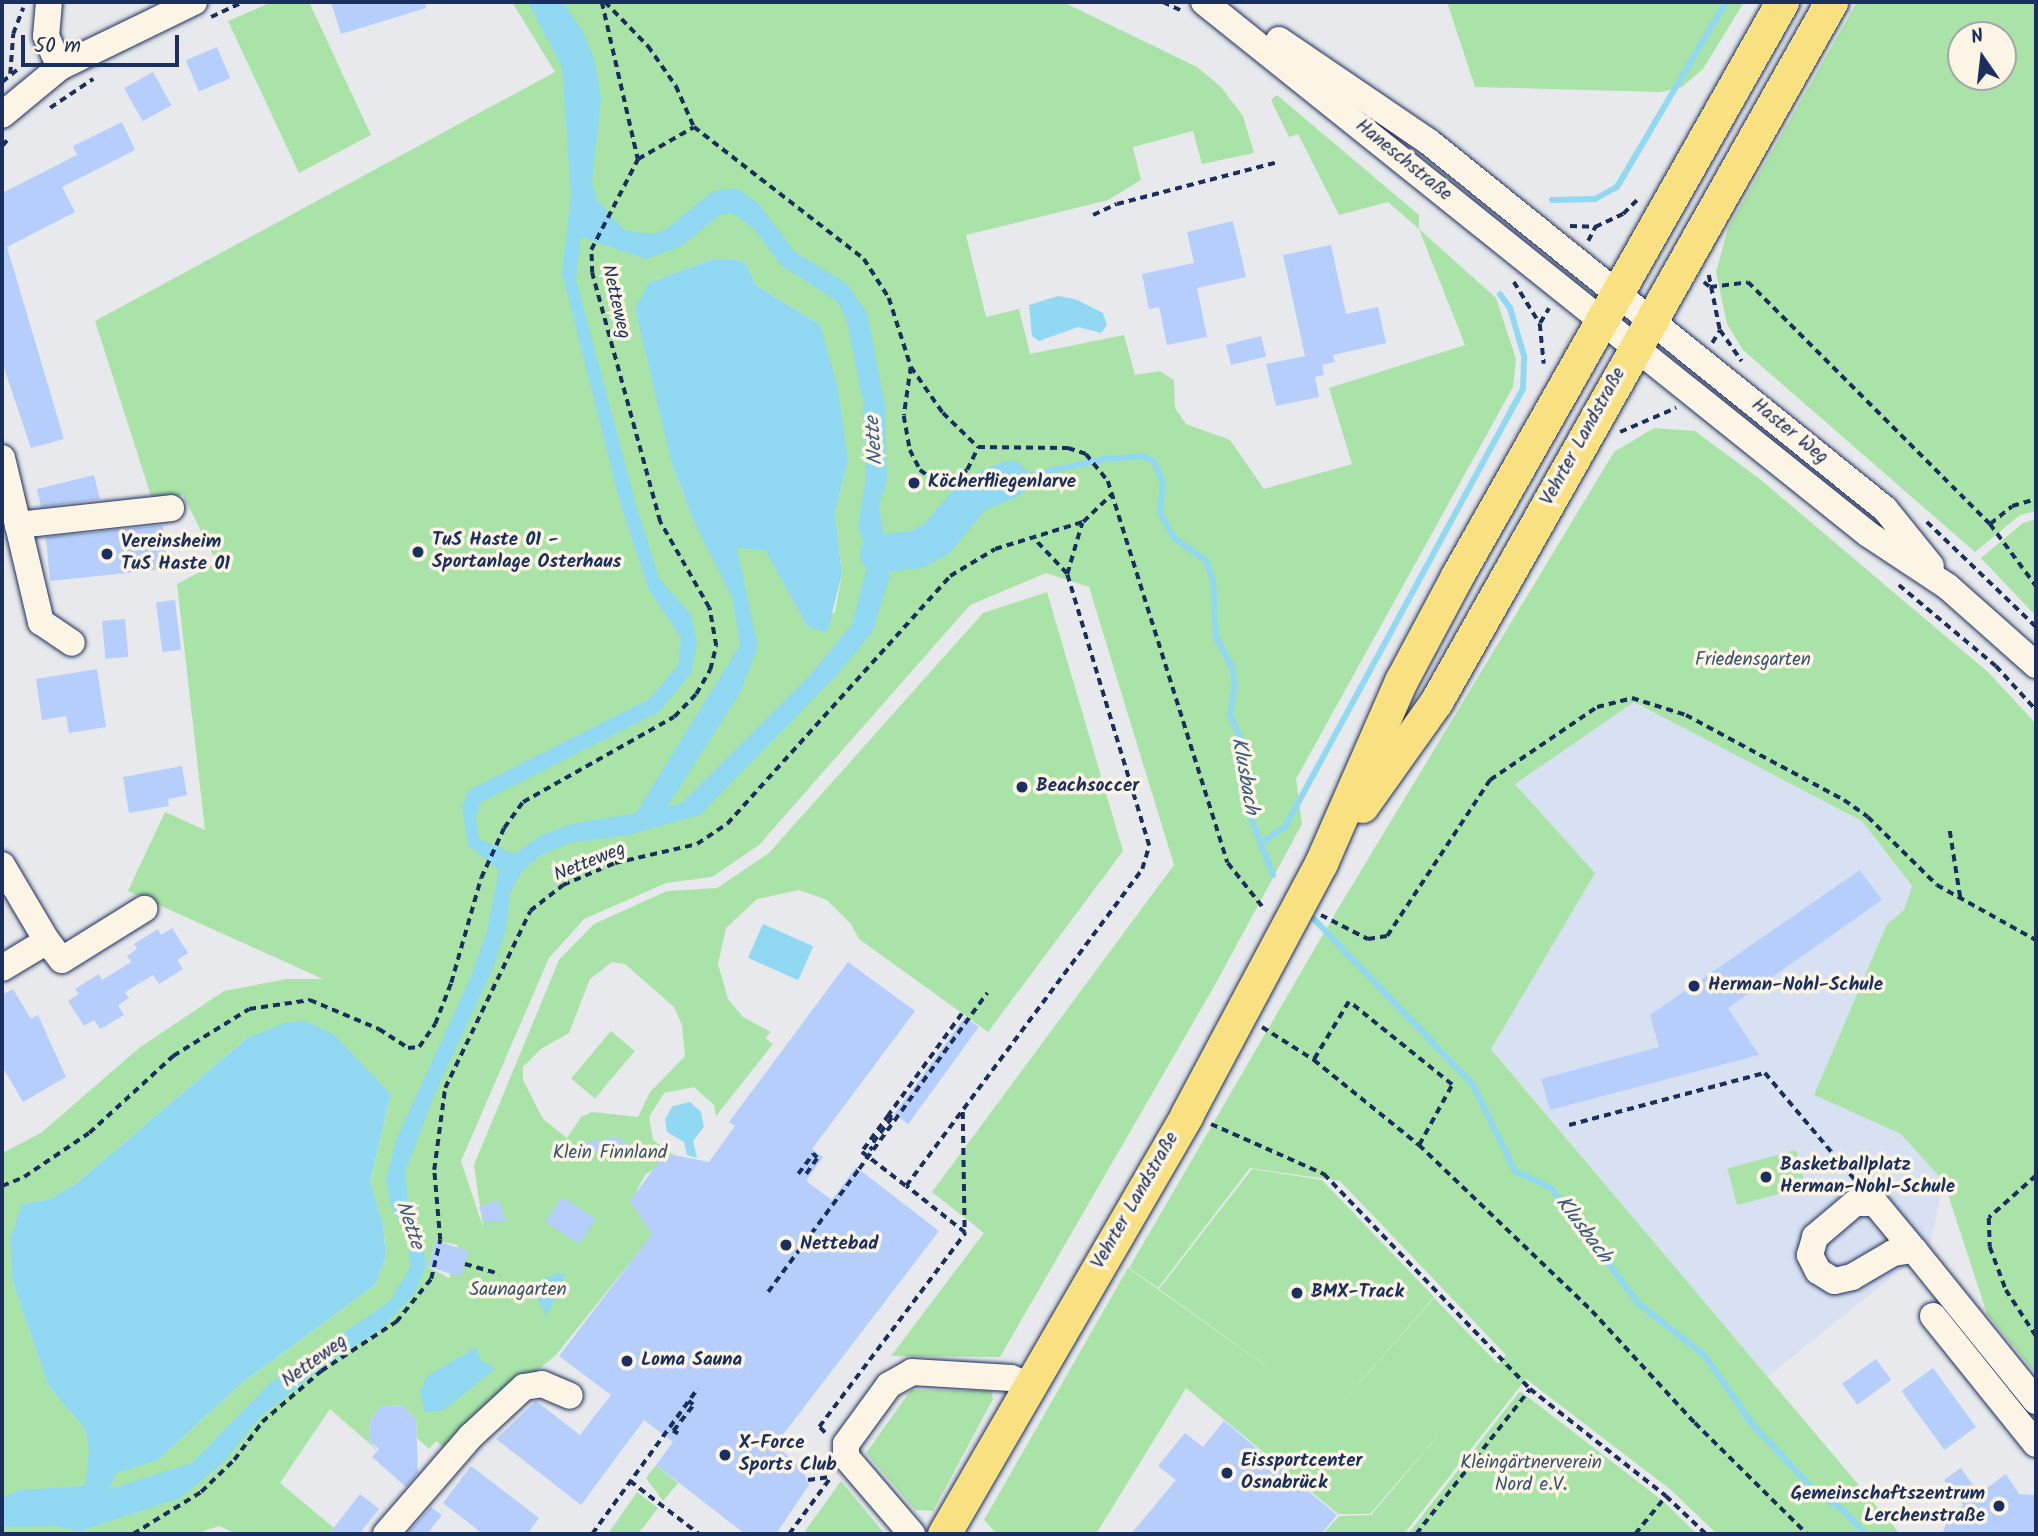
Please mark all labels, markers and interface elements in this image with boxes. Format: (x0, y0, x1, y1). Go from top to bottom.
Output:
scale bar (24, 21, 182, 65)
north arrow (1947, 21, 2017, 91)
text: N (1968, 22, 1987, 54)
text: 50 m (34, 30, 81, 63)
street label: Haneschstraße (1350, 115, 1456, 207)
street label: Netteweg (595, 263, 635, 341)
street label: Vehrter Landstraße (1537, 364, 1631, 510)
street label: Haster Weg (1746, 394, 1832, 470)
water label: Nette (861, 415, 889, 467)
place label: Köcherfliegenlarve (928, 472, 1076, 494)
marker: Köcherfliegenlarve (906, 475, 922, 491)
place label: TuS Haste 01 - Sportanlage Osterhaus (432, 530, 621, 574)
place label: Vereinsheim TuS Haste 01 (121, 532, 230, 576)
marker: TuS Haste 01 - Sportanlage Osterhaus (410, 544, 426, 560)
marker: Vereinsheim TuS Haste 01 (99, 546, 115, 562)
park label: Friedensgarten (1695, 650, 1811, 672)
water label: Klusbach (1225, 735, 1263, 817)
place label: Beachsoccer (1036, 776, 1139, 798)
marker: Beachsoccer (1014, 779, 1030, 795)
street label: Netteweg (551, 838, 629, 888)
place label: Herman-Nohl-Schule (1708, 975, 1883, 997)
marker: Herman-Nohl-Schule (1686, 978, 1702, 994)
street label: Vehrter Landstraße (1088, 1129, 1184, 1273)
park label: Klein Finnland (553, 1143, 667, 1165)
place label: Basketballplatz Herman-Nohl-Schule (1780, 1155, 1955, 1199)
marker: Basketballplatz Herman-Nohl-Schule (1758, 1169, 1774, 1185)
water label: Klusbach (1549, 1191, 1617, 1269)
water label: Nette (389, 1198, 429, 1252)
place label: Nettebad (800, 1234, 878, 1256)
marker: Nettebad (778, 1237, 794, 1253)
park label: Saunagarten (469, 1280, 567, 1302)
place label: BMX-Track (1311, 1282, 1404, 1304)
marker: BMX-Track (1289, 1285, 1305, 1301)
street label: Netteweg (278, 1331, 352, 1393)
place label: Loma Sauna (641, 1350, 742, 1372)
marker: Loma Sauna (619, 1353, 635, 1369)
place label: X-Force Sports Club (739, 1433, 837, 1477)
marker: X-Force Sports Club (717, 1447, 733, 1463)
place label: Eissportcenter Osnabrück (1241, 1451, 1362, 1495)
park label: Kleingärtnerverein Nord e.V. (1460, 1453, 1602, 1497)
marker: Eissportcenter Osnabrück (1219, 1465, 1235, 1481)
place label: Gemeinschaftszentrum Lerchenstraße (1791, 1484, 1985, 1528)
marker: Gemeinschaftszentrum Lerchenstraße (1991, 1498, 2007, 1514)

